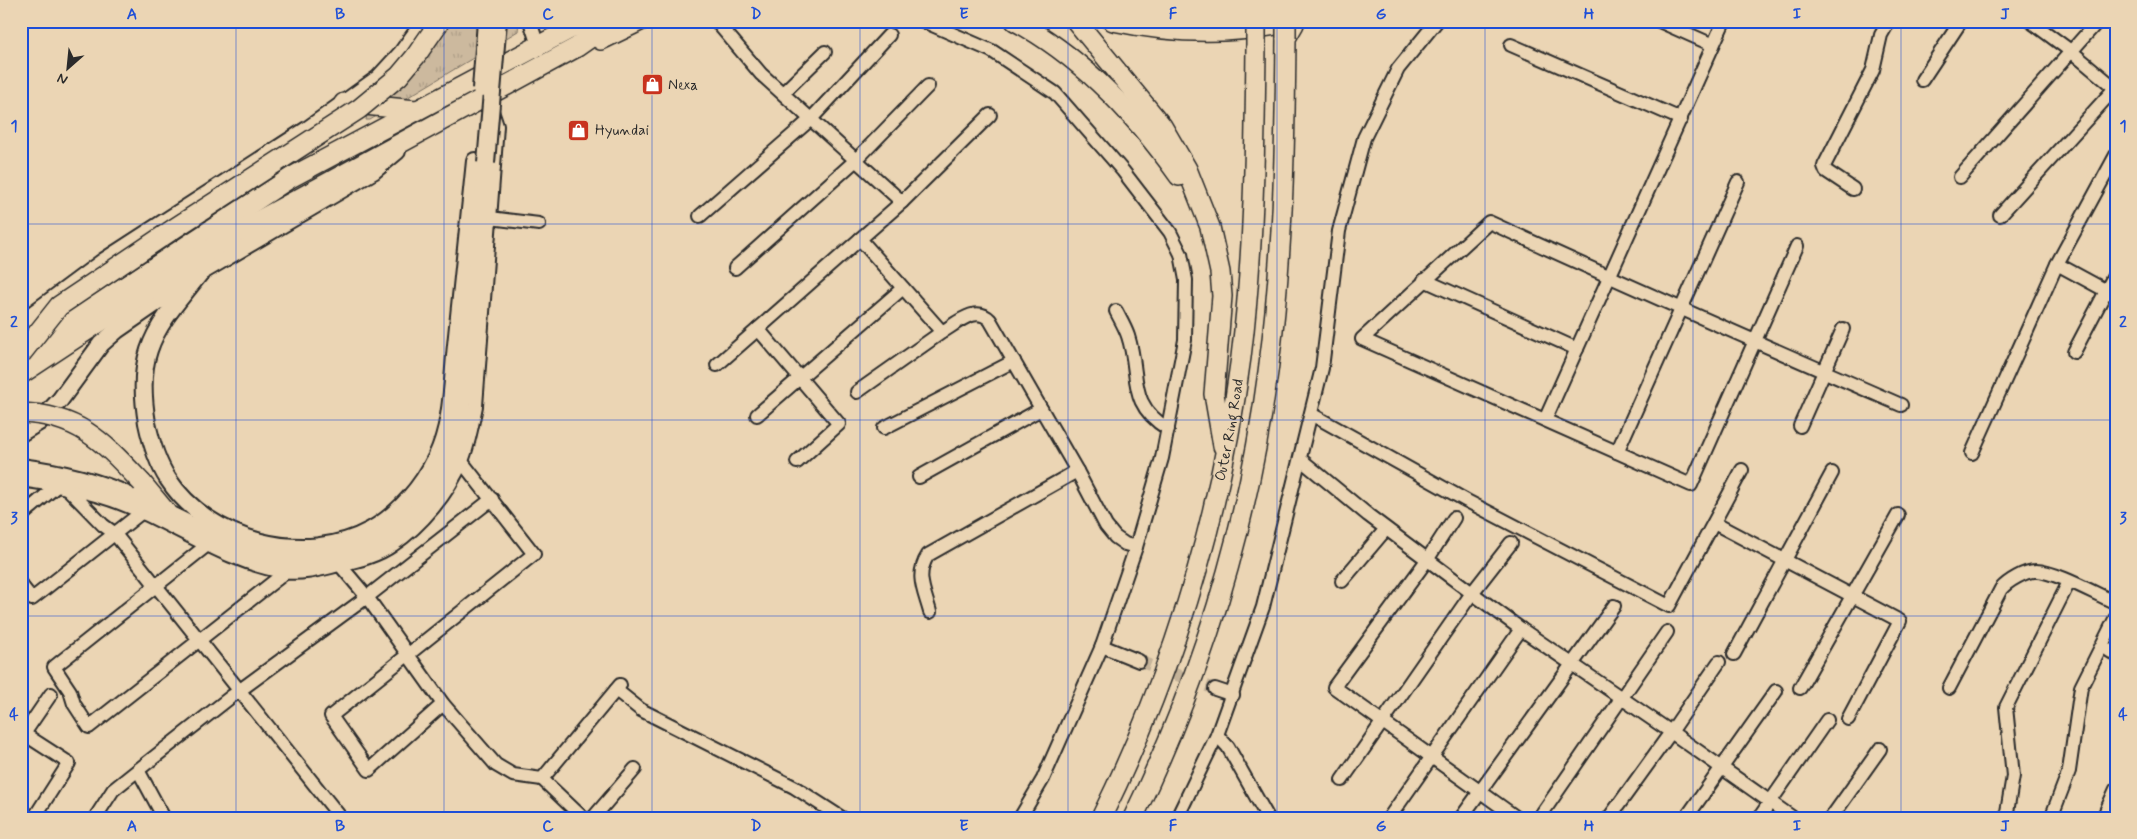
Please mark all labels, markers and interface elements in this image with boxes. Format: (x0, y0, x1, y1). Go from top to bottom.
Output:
text: A (127, 4, 137, 25)
text: B (335, 4, 345, 25)
text: C (542, 4, 554, 25)
text: D (750, 4, 762, 25)
text: E (959, 4, 969, 25)
text: F (1169, 4, 1178, 25)
text: G (1376, 4, 1387, 25)
text: H (1584, 4, 1595, 25)
text: I (1793, 4, 1802, 25)
text: J (2000, 4, 2010, 25)
north arrow (42, 42, 92, 92)
text: N (54, 69, 71, 89)
shop icon: Nexa (640, 73, 664, 97)
place label: Nexa (668, 76, 698, 96)
text: 1 (10, 116, 18, 137)
text: 1 (2119, 116, 2127, 137)
shop icon: Hyundai (567, 118, 591, 142)
place label: Hyundai (595, 121, 649, 141)
text: 2 (10, 312, 18, 333)
text: 2 (2119, 312, 2127, 333)
street label: Outer Ring Road (1211, 378, 1249, 483)
text: 3 (10, 508, 18, 529)
text: 3 (2119, 508, 2127, 529)
text: 4 (9, 704, 19, 725)
text: 4 (2118, 704, 2128, 725)
text: A (127, 816, 137, 837)
text: B (335, 816, 345, 837)
text: C (542, 816, 554, 837)
text: D (750, 816, 762, 837)
text: E (959, 816, 969, 837)
text: F (1169, 816, 1178, 837)
text: G (1376, 816, 1387, 837)
text: H (1584, 816, 1595, 837)
text: I (1793, 816, 1802, 837)
text: J (2000, 816, 2010, 837)

